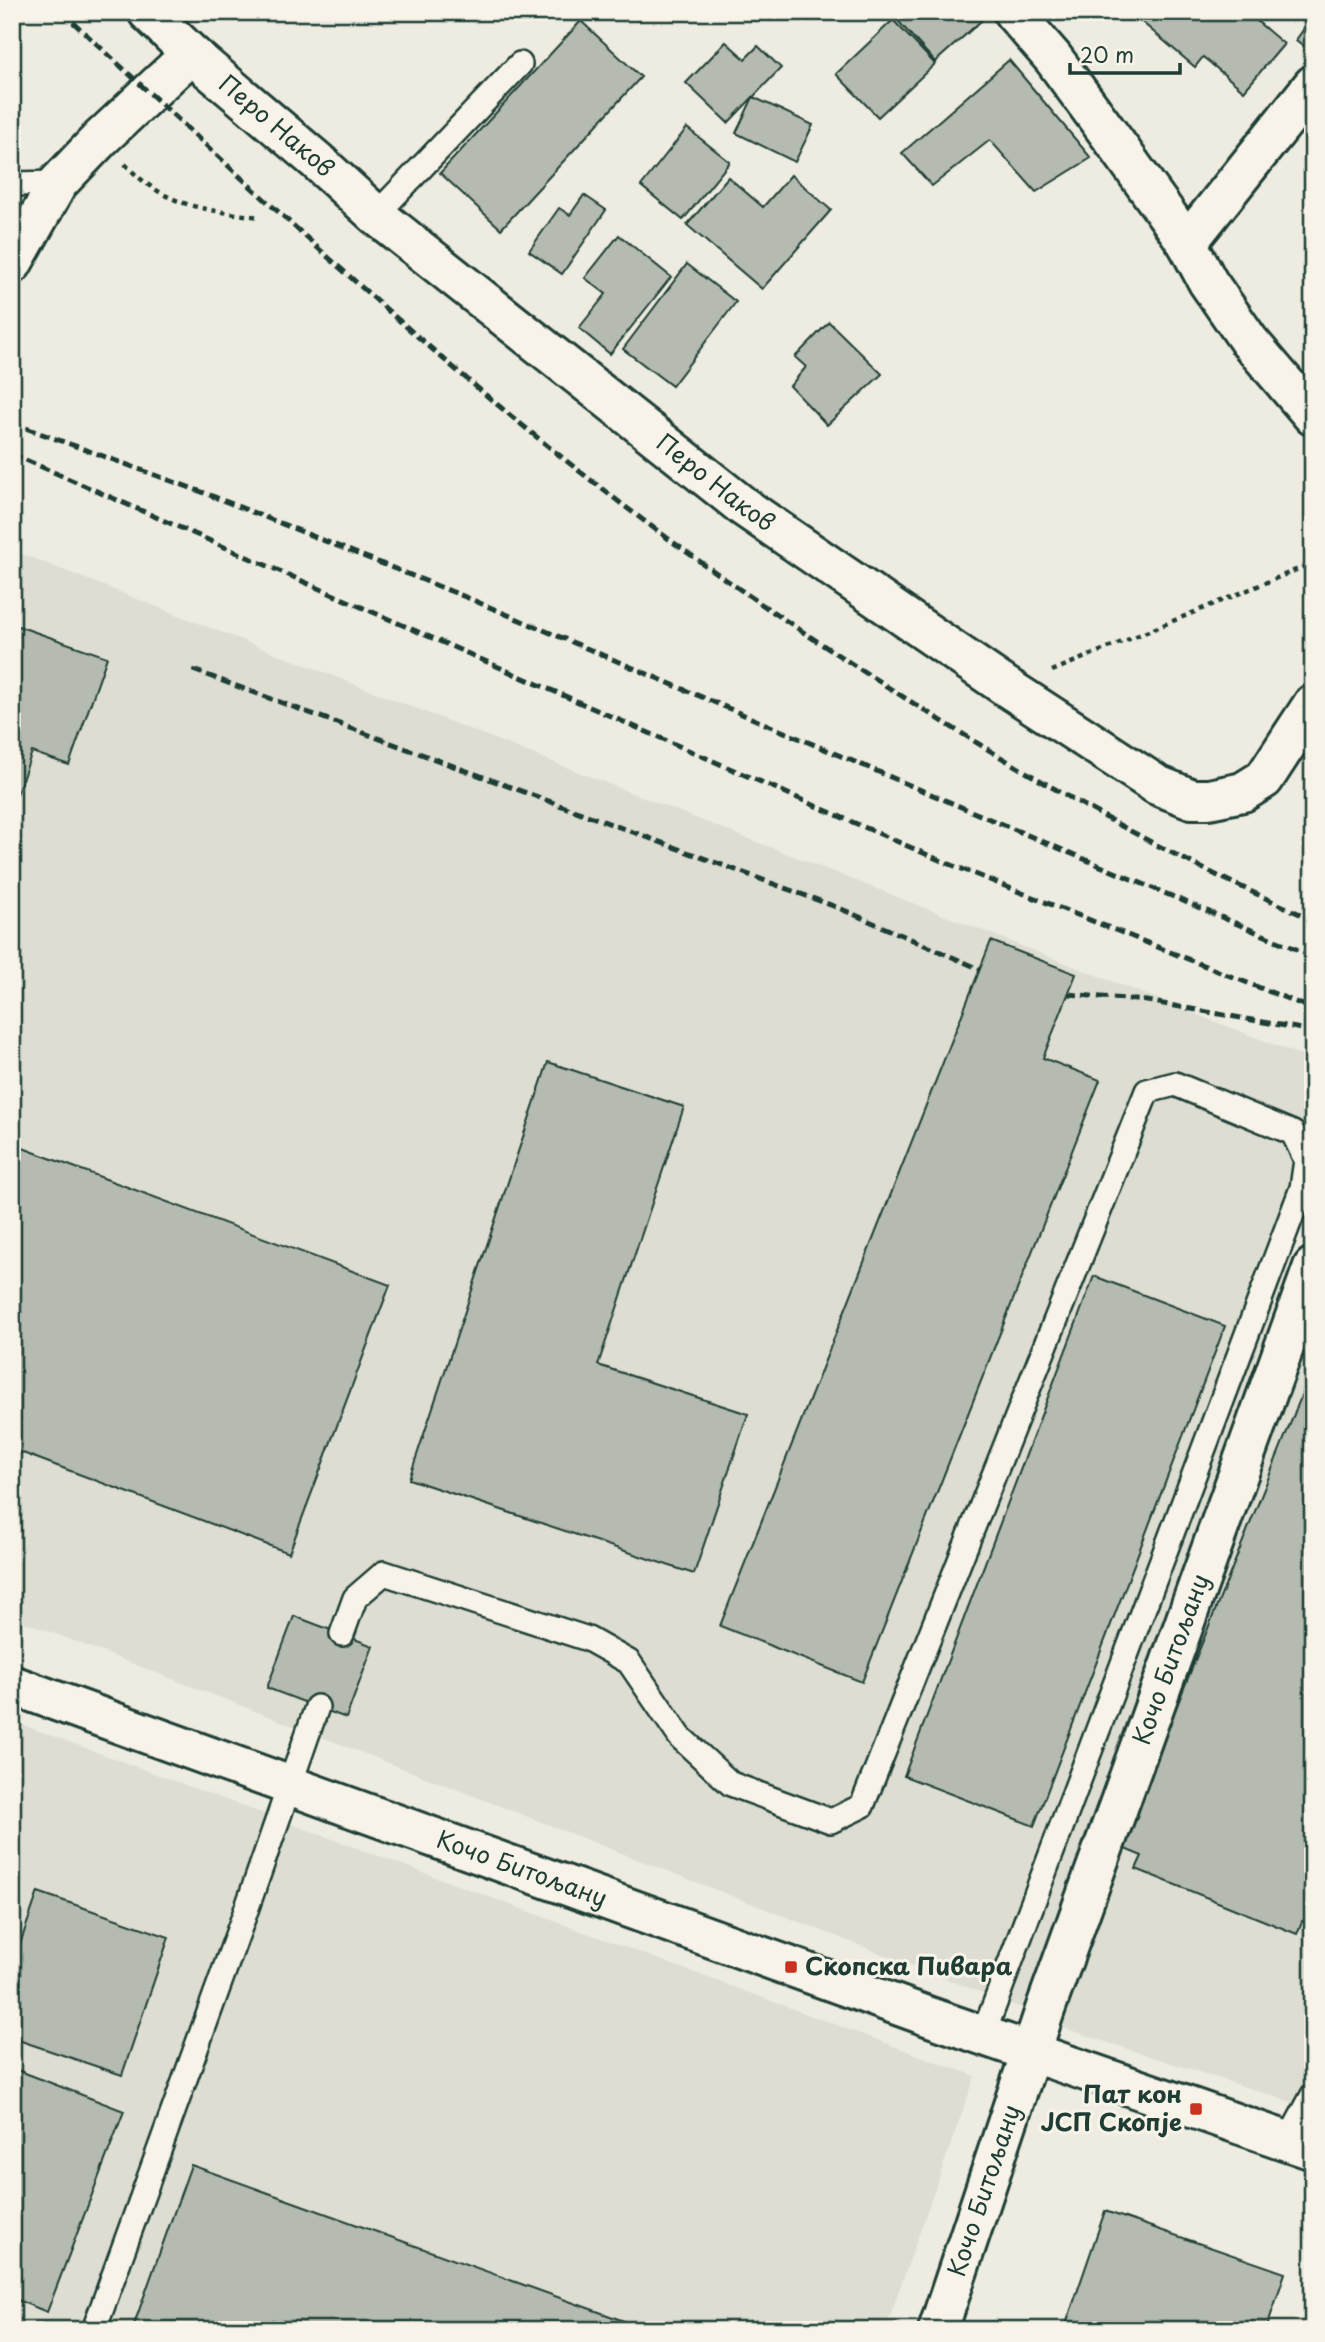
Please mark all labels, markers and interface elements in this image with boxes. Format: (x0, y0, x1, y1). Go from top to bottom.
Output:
scale bar (1070, 32, 1180, 76)
text: 20 m (1080, 38, 1134, 70)
street label: Перо Наков (212, 65, 343, 185)
street label: Перо Наков (649, 424, 783, 539)
street label: Кочо Битољану (1122, 1568, 1217, 1749)
street label: Кочо Битољану (432, 1820, 613, 1915)
place label: Скопска Пивара (805, 1947, 1013, 1983)
marker: Скопска Пивара (783, 1959, 799, 1975)
place label: Пат кон ЈСП Скопје (1041, 2075, 1182, 2139)
street label: Кочо Битољану (937, 2099, 1028, 2281)
marker: Пат кон ЈСП Скопје (1188, 2101, 1204, 2117)

